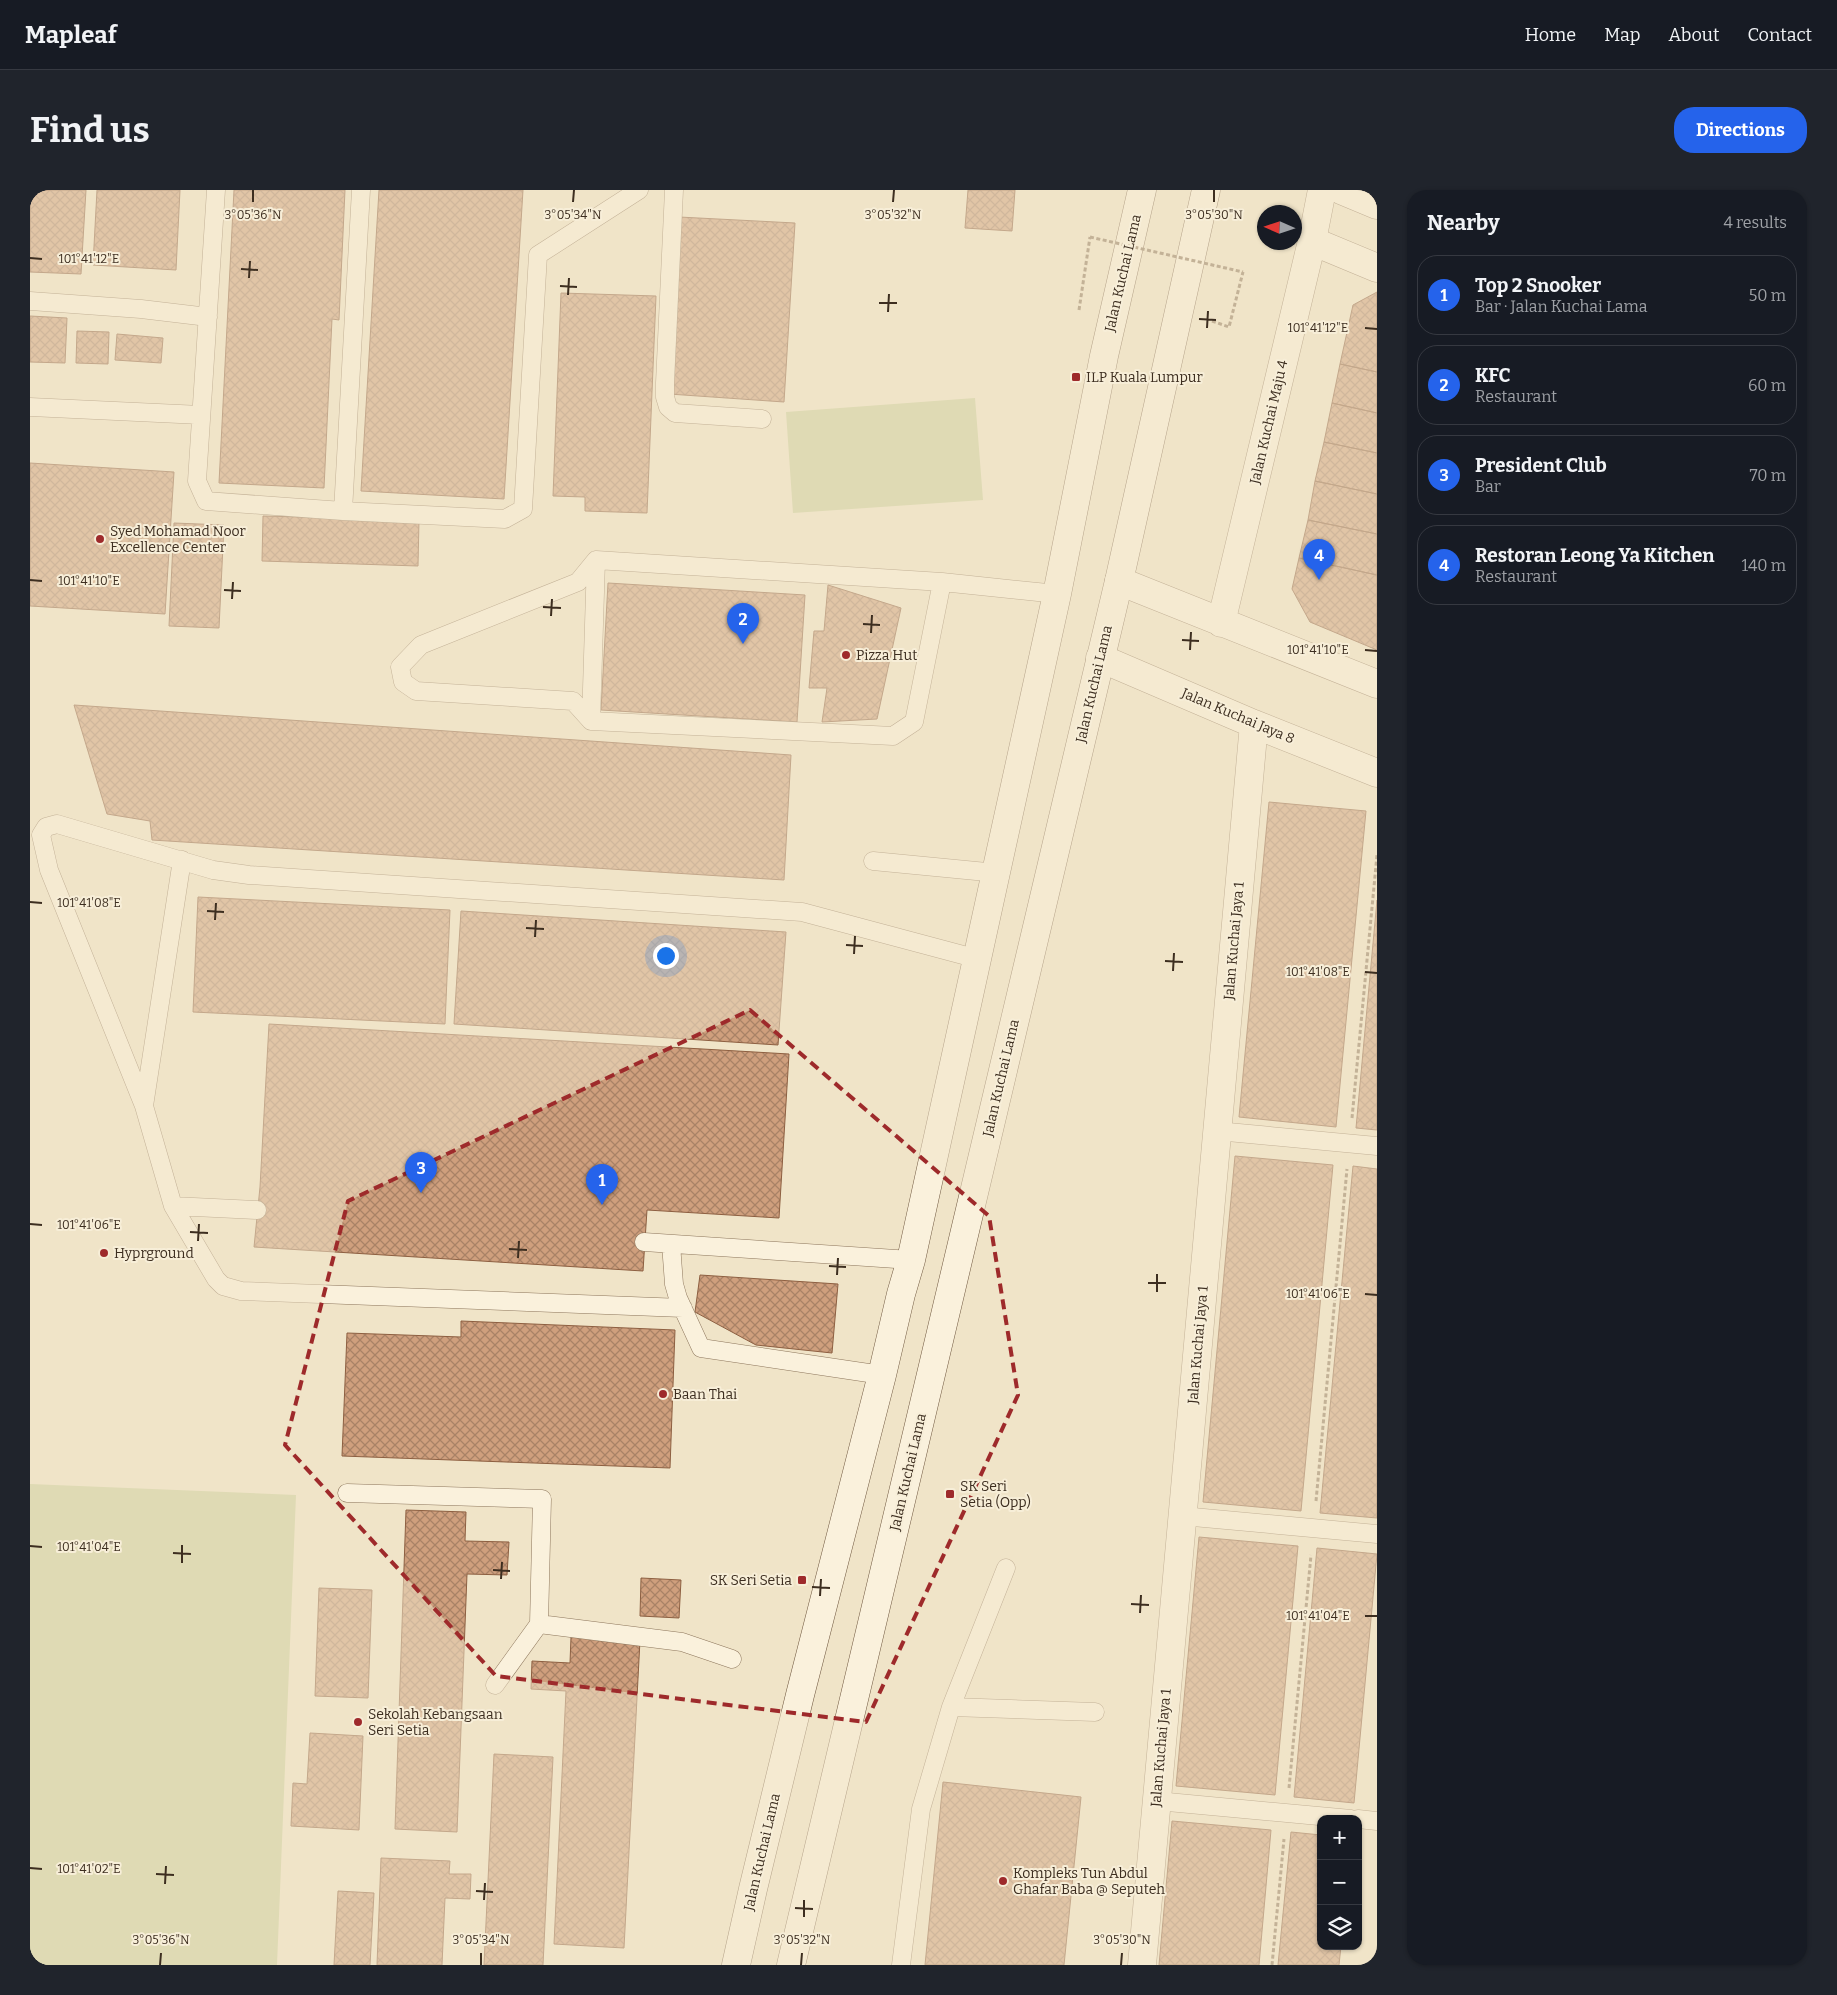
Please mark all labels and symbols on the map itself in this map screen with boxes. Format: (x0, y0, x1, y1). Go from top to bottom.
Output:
north arrow (1257, 205, 1302, 250)
text: 3°05'36"N (224, 208, 282, 222)
text: 3°05'34"N (544, 208, 602, 222)
text: 3°05'32"N (865, 208, 922, 222)
text: 3°05'30"N (1185, 208, 1243, 222)
street label: Jalan Kuchai Lama (1101, 212, 1145, 334)
text: 101°41'12"E (59, 252, 119, 266)
text: 101°41'12"E (1288, 321, 1348, 335)
street label: Jalan Kuchai Maju 4 (1246, 358, 1292, 487)
place label: ILP Kuala Lumpur (1086, 369, 1203, 386)
marker: ILP Kuala Lumpur (1070, 371, 1082, 383)
place label: Syed Mohamad Noor Excellence Center (110, 523, 246, 556)
marker: Syed Mohamad Noor Excellence Center (94, 533, 106, 545)
pin: 4 (1303, 539, 1335, 580)
text: 101°41'10"E (58, 574, 120, 588)
pin: 2 (727, 603, 759, 644)
street label: Jalan Kuchai Lama (1072, 623, 1116, 745)
text: 101°41'10"E (1287, 643, 1349, 657)
place label: Pizza Hut (856, 647, 917, 664)
marker: Pizza Hut (840, 649, 852, 661)
street label: Jalan Kuchai Jaya 8 (1178, 684, 1297, 747)
street label: Jalan Kuchai Jaya 1 (1220, 881, 1248, 1002)
text: 101°41'08"E (57, 896, 121, 910)
your location (653, 943, 679, 969)
text: 101°41'08"E (1286, 965, 1350, 979)
street label: Jalan Kuchai Lama (979, 1017, 1023, 1139)
pin: 3 (405, 1152, 437, 1193)
pin: 1 (586, 1164, 618, 1205)
text: 101°41'06"E (57, 1218, 121, 1232)
place label: Hyprground (114, 1245, 194, 1262)
marker: Hyprground (98, 1247, 110, 1259)
street label: Jalan Kuchai Jaya 1 (1184, 1285, 1212, 1406)
text: 101°41'06"E (1286, 1287, 1350, 1301)
place label: Baan Thai (673, 1386, 737, 1403)
marker: Baan Thai (657, 1388, 669, 1400)
street label: Jalan Kuchai Lama (886, 1411, 930, 1533)
place label: SK Seri Setia (Opp) (960, 1478, 1031, 1511)
marker: SK Seri Setia (Opp) (944, 1488, 956, 1500)
text: 101°41'04"E (57, 1540, 121, 1554)
place label: SK Seri Setia (710, 1572, 792, 1589)
marker: SK Seri Setia (796, 1574, 808, 1586)
text: 101°41'04"E (1286, 1609, 1350, 1623)
street label: Jalan Kuchai Jaya 1 (1147, 1688, 1175, 1809)
place label: Sekolah Kebangsaan Seri Setia (368, 1706, 503, 1739)
marker: Sekolah Kebangsaan Seri Setia (352, 1716, 364, 1728)
street label: Jalan Kuchai Lama (740, 1791, 784, 1913)
text: 101°41'02"E (57, 1862, 121, 1876)
place label: Kompleks Tun Abdul Ghafar Baba @ Seputeh (1013, 1865, 1165, 1898)
marker: Kompleks Tun Abdul Ghafar Baba @ Seputeh (997, 1875, 1009, 1887)
text: 3°05'36"N (132, 1933, 190, 1947)
text: 3°05'34"N (452, 1933, 510, 1947)
text: 3°05'32"N (774, 1933, 831, 1947)
text: 3°05'30"N (1093, 1933, 1151, 1947)

